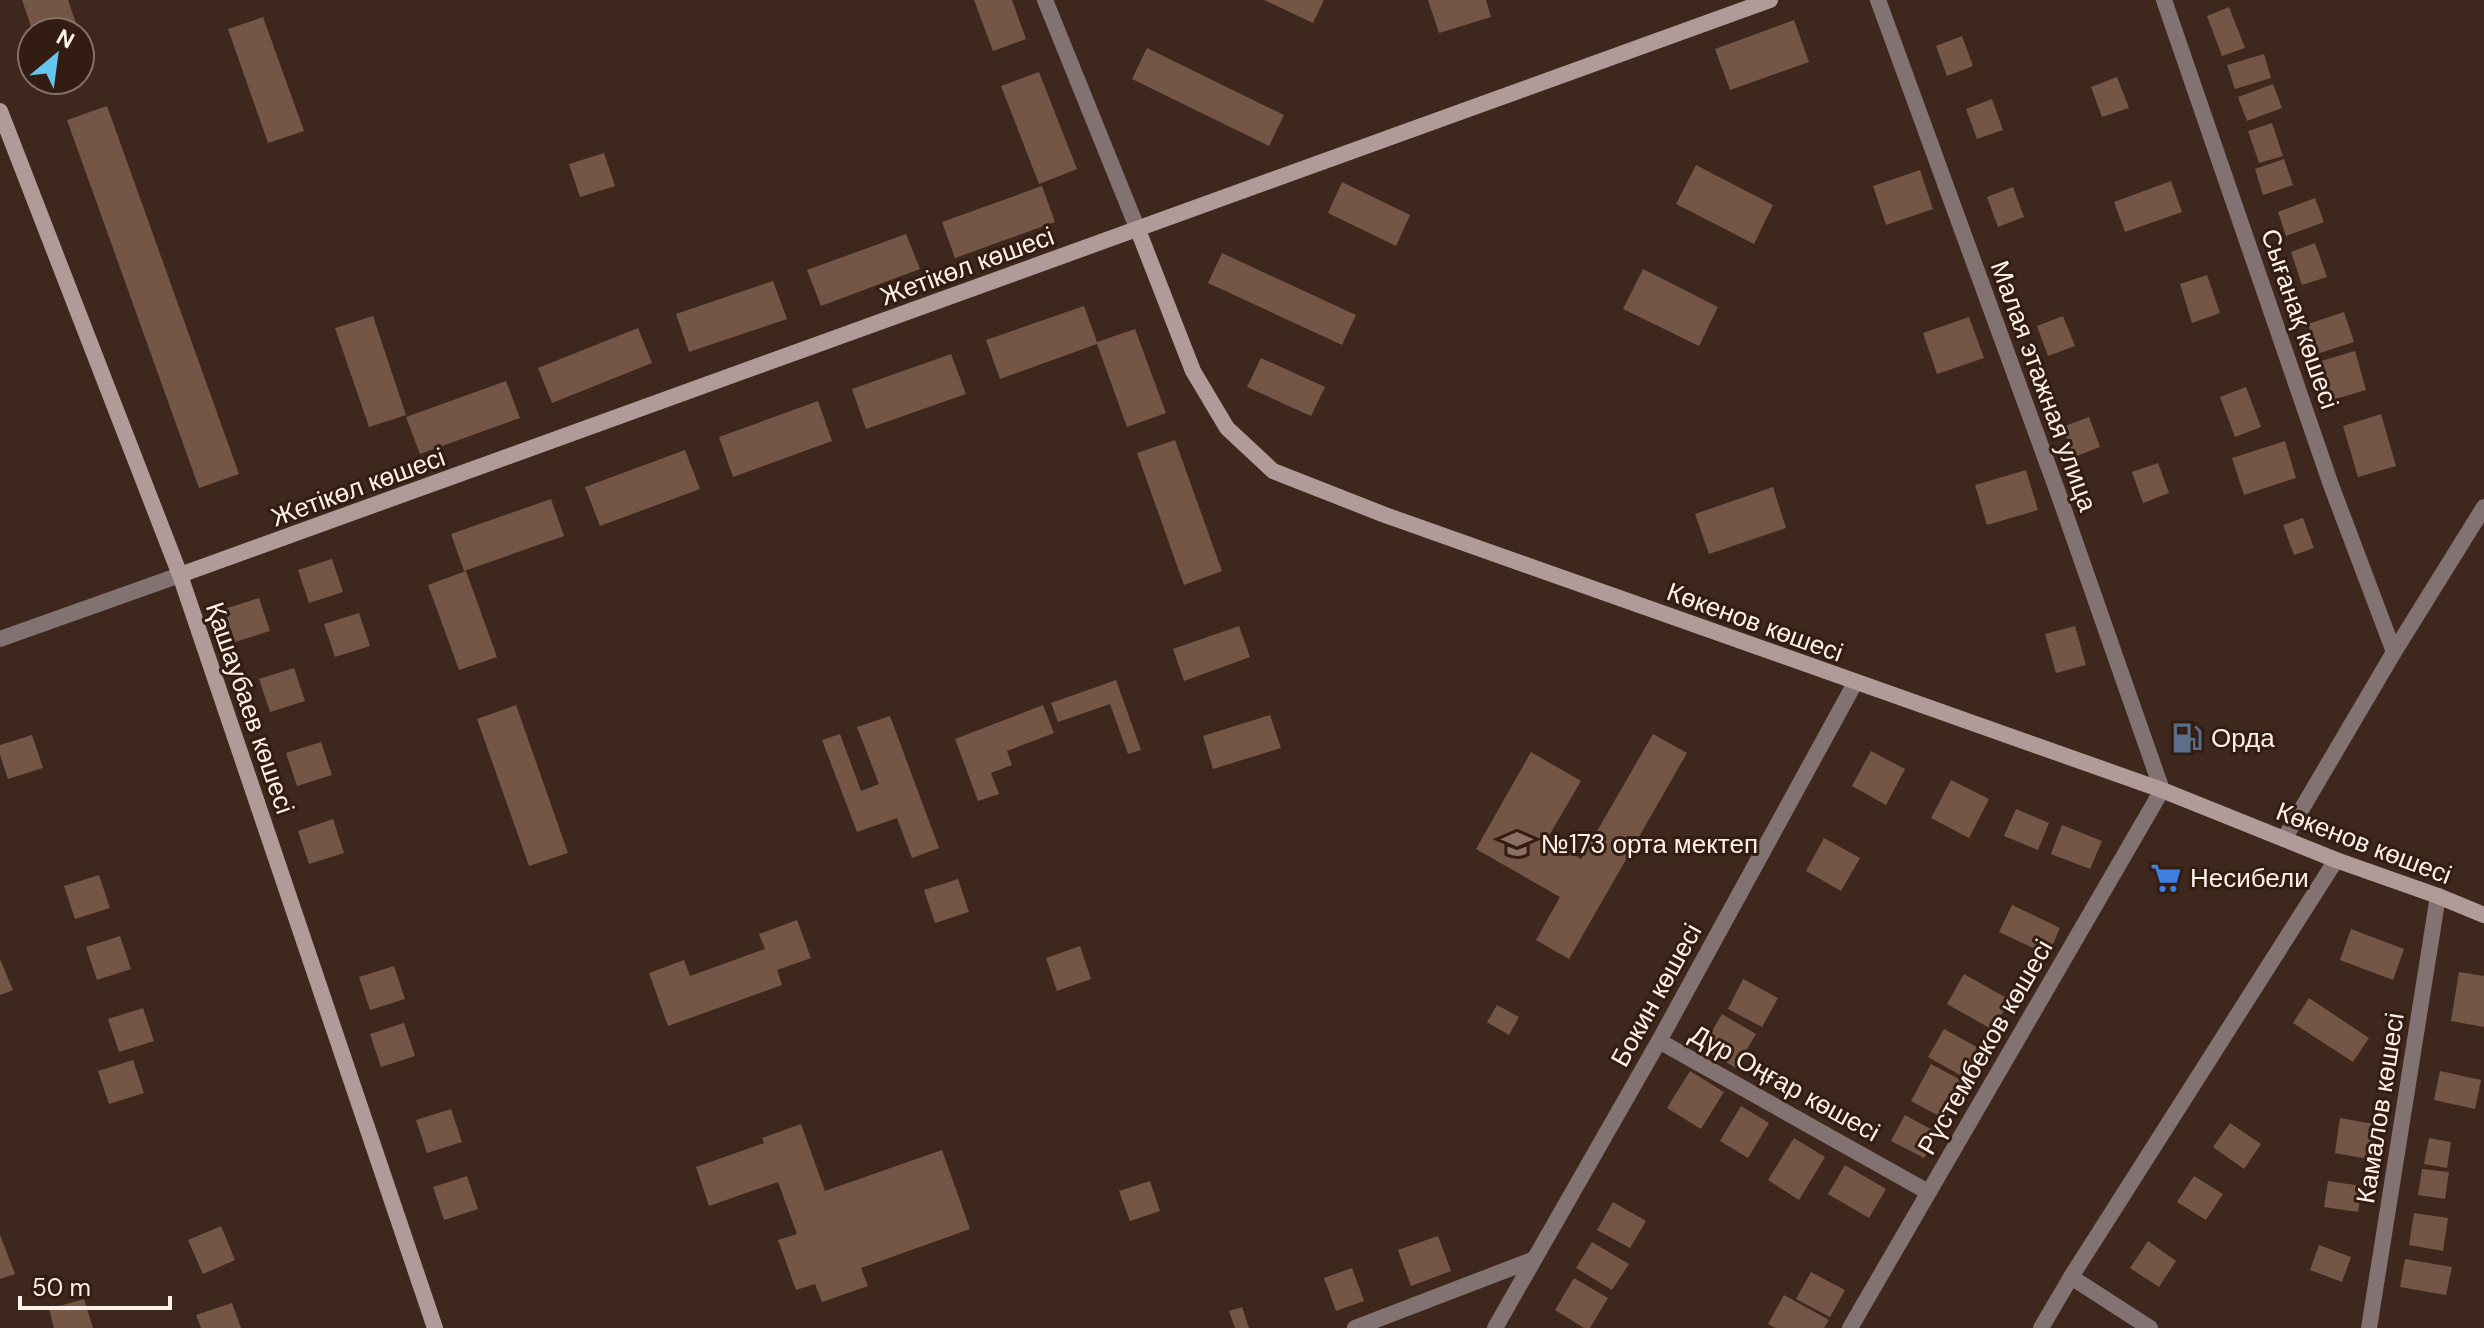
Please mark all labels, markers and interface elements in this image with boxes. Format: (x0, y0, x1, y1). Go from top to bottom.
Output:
north arrow (16, 16, 96, 96)
text: N (51, 22, 80, 56)
street label: Жетікөл көшесі (875, 219, 1059, 313)
street label: Сығанақ көшесі (2253, 224, 2347, 414)
street label: Малая этажная улица (1983, 256, 2105, 517)
street label: Жетікөл көшесі (266, 440, 450, 534)
street label: Көкенов көшесі (1662, 574, 1848, 670)
street label: Қашаубаев көшесі (198, 598, 302, 818)
fuel station icon: Орда (2170, 721, 2204, 755)
place label: Орда (2211, 721, 2275, 755)
street label: Көкенов көшесі (2271, 794, 2457, 892)
school or university icon: №173 орта мектеп (1500, 827, 1534, 861)
place label: №173 орта мектеп (1541, 827, 1758, 861)
supermarket icon: Несибели (2149, 861, 2183, 895)
place label: Несибели (2190, 861, 2309, 895)
street label: Бокин көшесі (1603, 917, 1709, 1073)
street label: Рүстембеков көшесі (1910, 933, 2060, 1161)
street label: Камалов көшесі (2348, 1010, 2412, 1206)
street label: Дүр Оңғар көшесі (1684, 1017, 1886, 1149)
scale bar (20, 1260, 170, 1310)
text: 50 m (32, 1272, 91, 1303)

